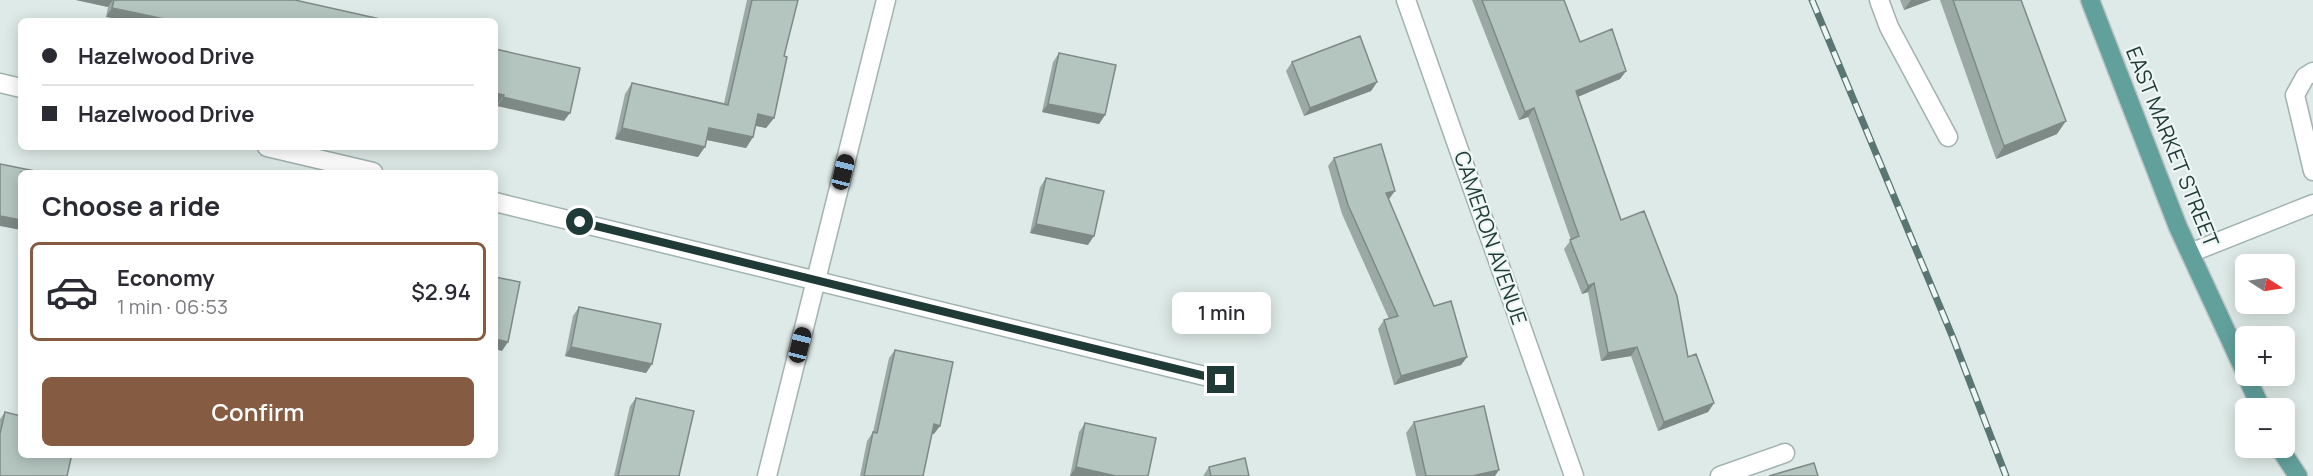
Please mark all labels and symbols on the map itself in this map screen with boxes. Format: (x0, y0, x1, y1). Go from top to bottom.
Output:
street label: EAST MARKET STREET (2120, 42, 2226, 251)
street label: CAMERON AVENUE (1448, 147, 1534, 328)
car (830, 152, 856, 192)
route start (566, 208, 593, 235)
north arrow (2235, 254, 2295, 314)
callout: 1 min (1172, 293, 1270, 335)
car (787, 325, 813, 365)
route end (1207, 366, 1234, 393)

